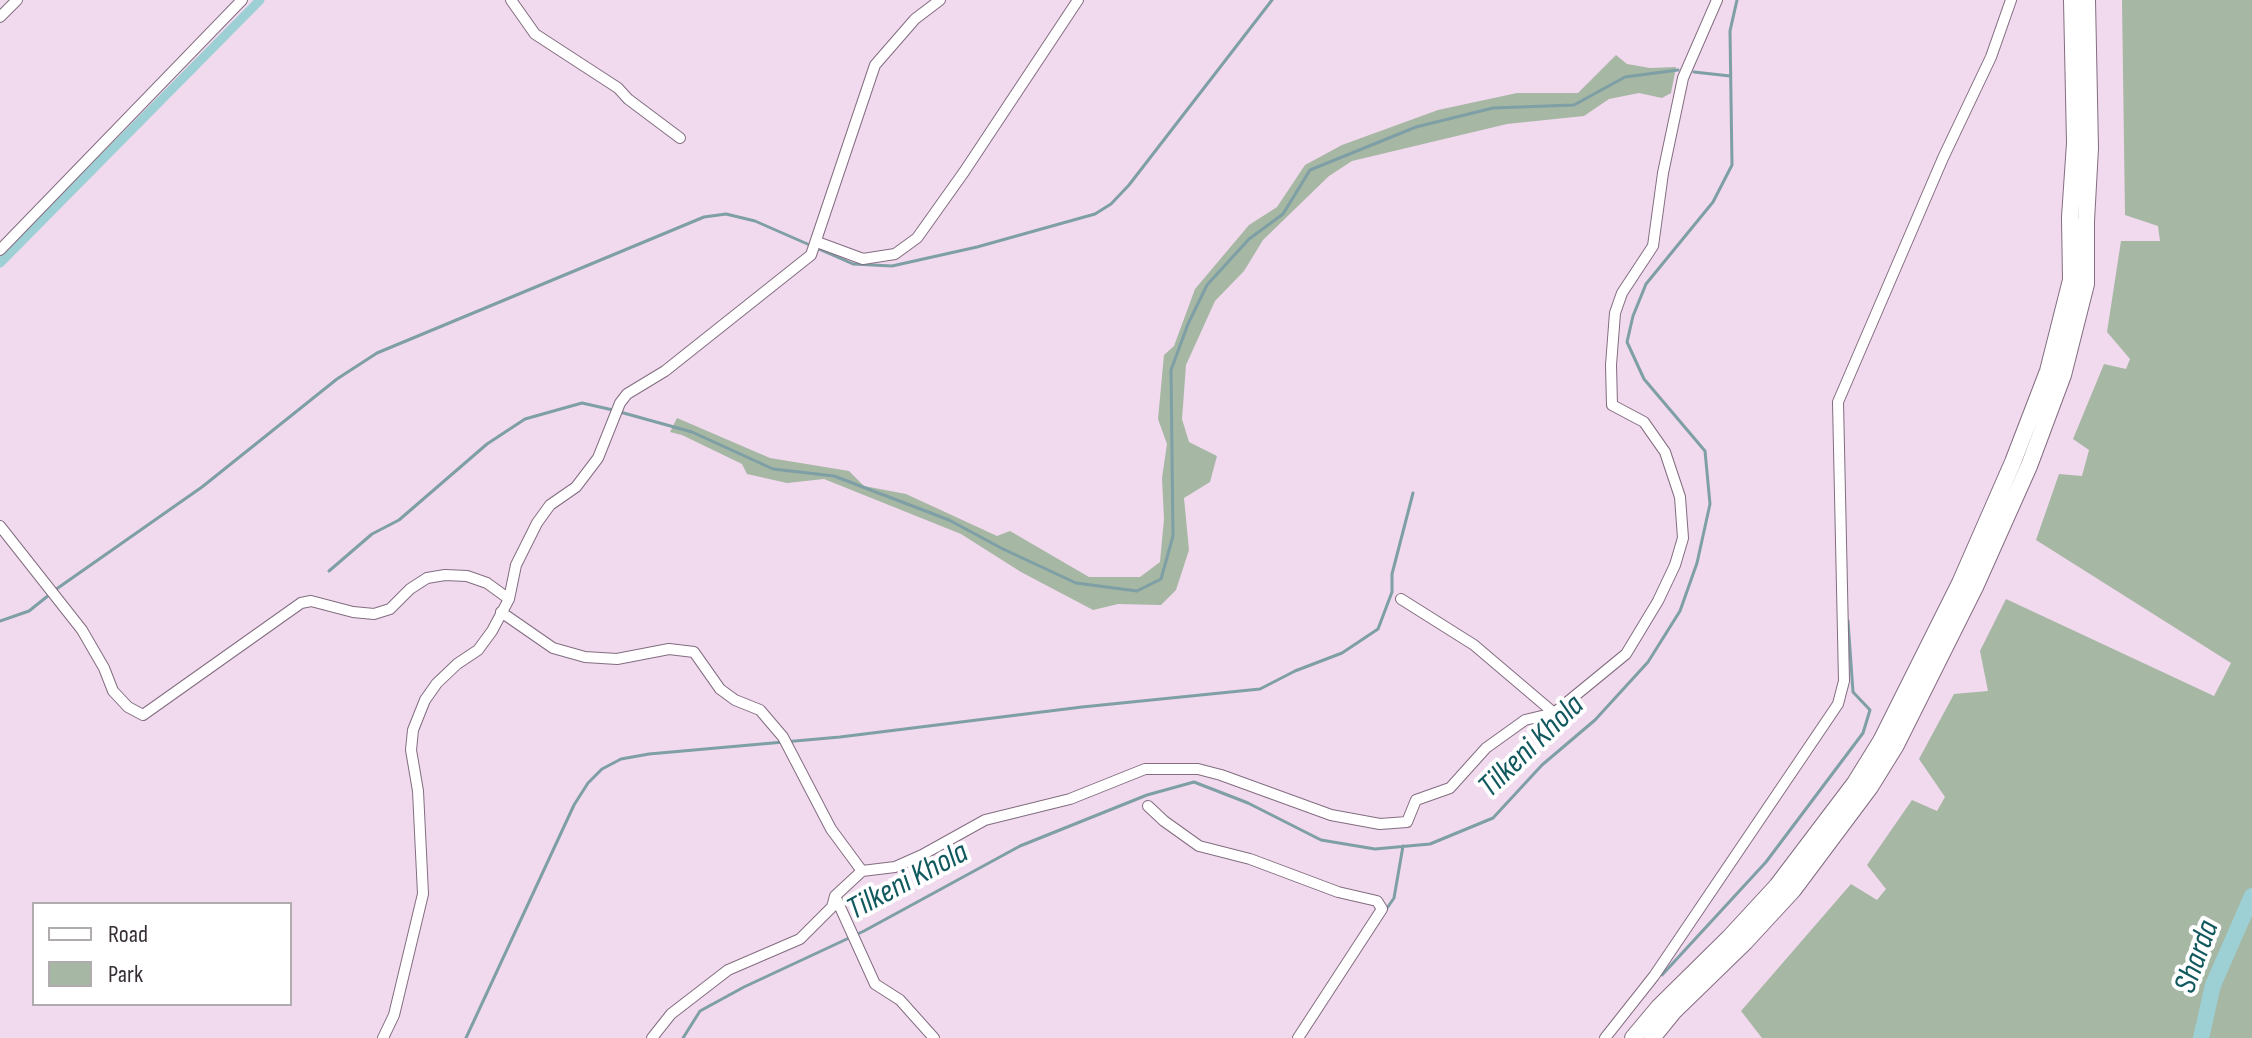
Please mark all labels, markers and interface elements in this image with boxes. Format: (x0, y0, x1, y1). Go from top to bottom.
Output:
water label: Tilkeni Khola (1471, 687, 1593, 807)
water label: Tilkeni Khola (841, 834, 975, 930)
legend (32, 902, 292, 1006)
water label: Sharda (2167, 916, 2229, 998)
text: Road (108, 920, 148, 949)
text: Park (108, 960, 143, 989)

